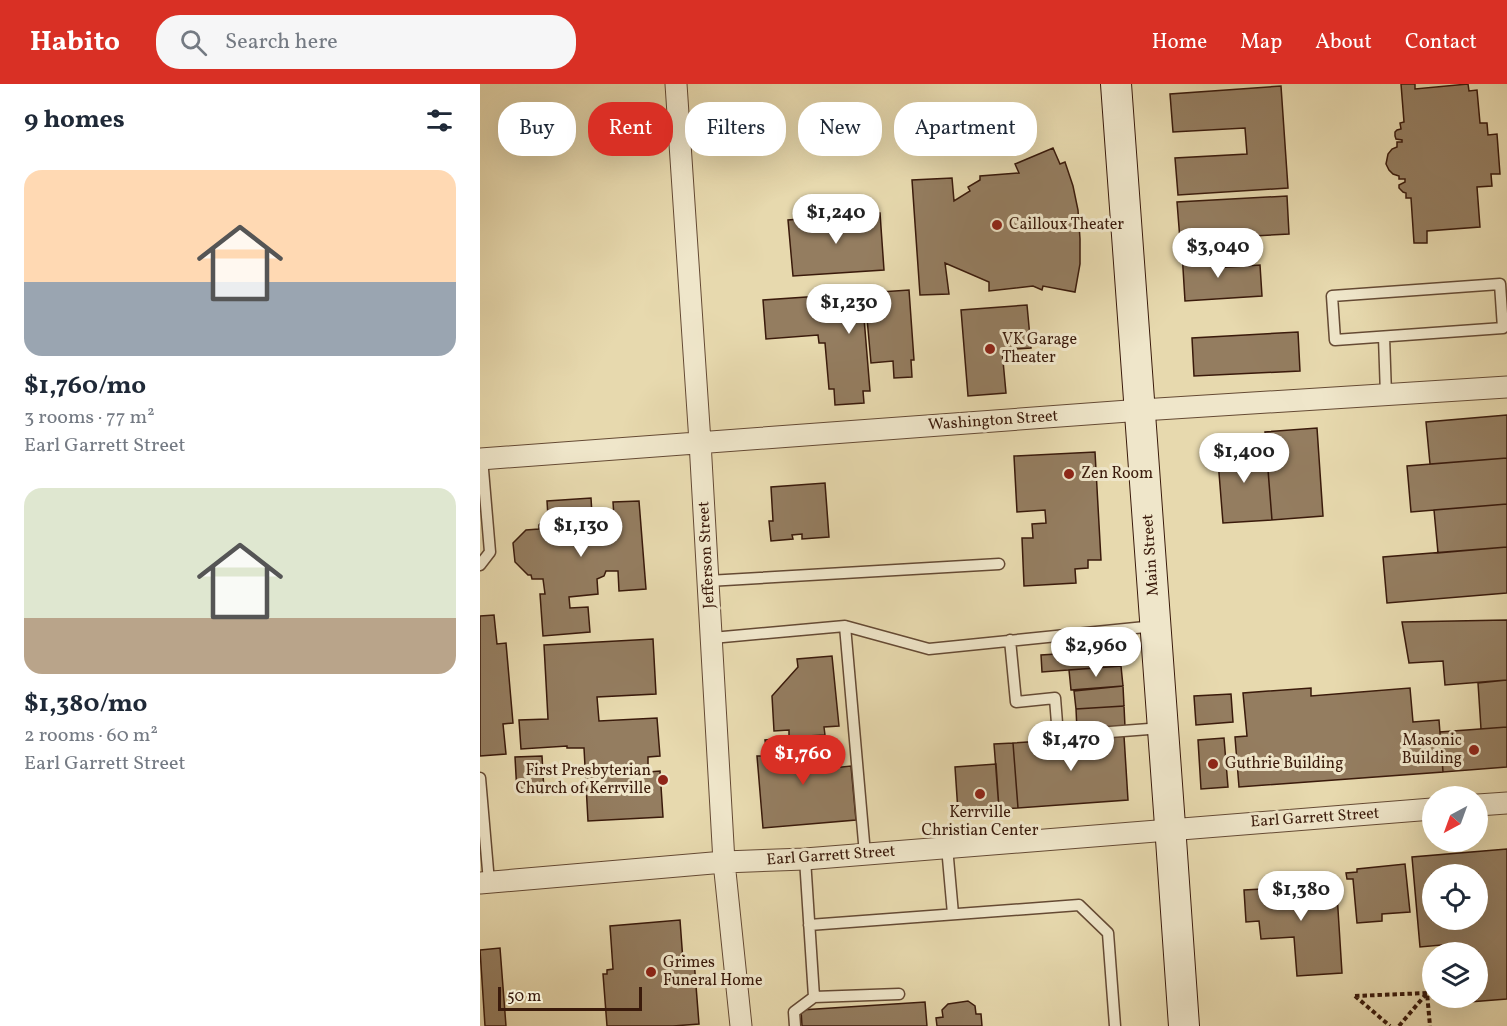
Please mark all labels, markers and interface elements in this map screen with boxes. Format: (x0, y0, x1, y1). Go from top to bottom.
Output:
search box (156, 15, 576, 69)
text: Habito (30, 23, 120, 62)
icon: search (177, 26, 210, 59)
text: Search here (225, 27, 338, 58)
text: Home (1152, 28, 1207, 57)
text: Map (1240, 28, 1282, 57)
text: About (1315, 28, 1372, 57)
text: Contact (1405, 28, 1477, 57)
text: 9 homes (24, 102, 125, 138)
chip: Buy (498, 102, 576, 156)
chip: Rent (588, 102, 673, 156)
chip: Filters (685, 102, 786, 156)
chip: New (798, 102, 882, 156)
chip: Apartment (894, 102, 1037, 156)
icon: filters (423, 104, 456, 137)
pin: $1,240 (787, 194, 885, 245)
text: $1,240 (806, 199, 866, 227)
icon: home (186, 209, 294, 317)
place label: Cailloux Theater (1009, 214, 1124, 236)
marker: Cailloux Theater (990, 218, 1004, 232)
pin: $3,040 (1169, 228, 1267, 279)
text: $3,040 (1186, 233, 1250, 261)
pin: $1,230 (800, 284, 898, 335)
text: $1,230 (820, 289, 878, 317)
place label: VK Garage Theater (1002, 329, 1077, 369)
marker: VK Garage Theater (983, 342, 997, 356)
text: $1,760/mo (24, 368, 146, 404)
text: 3 rooms · 77 m² (24, 404, 155, 432)
street label: Washington Street (927, 405, 1059, 437)
text: Earl Garrett Street (24, 432, 185, 460)
pin: $1,400 (1195, 433, 1293, 484)
text: $1,400 (1213, 438, 1275, 466)
place label: Zen Room (1081, 463, 1153, 485)
marker: Zen Room (1062, 467, 1076, 481)
street label: Jefferson Street (693, 500, 721, 609)
pin: $1,130 (532, 507, 630, 558)
text: $1,130 (553, 512, 609, 540)
street label: Main Street (1137, 513, 1165, 597)
icon: home (186, 527, 294, 635)
pin: $2,960 (1047, 627, 1145, 678)
text: $2,960 (1065, 632, 1127, 660)
text: $1,380/mo (24, 686, 147, 722)
pin: $1,470 (1022, 721, 1120, 772)
text: 2 rooms · 60 m² (24, 722, 158, 750)
text: $1,470 (1042, 726, 1100, 754)
place label: Masonic Building (1402, 730, 1462, 770)
pin: $1,760 (754, 735, 852, 786)
text: $1,760 (774, 740, 832, 768)
marker: Masonic Building (1467, 743, 1481, 757)
text: Earl Garrett Street (24, 750, 185, 778)
place label: Guthrie Building (1225, 753, 1343, 775)
marker: Guthrie Building (1206, 757, 1220, 771)
place label: First Presbyterian Church of Kerrville (515, 760, 651, 800)
marker: First Presbyterian Church of Kerrville (656, 773, 670, 787)
north arrow (1422, 786, 1488, 852)
map controls (1422, 786, 1488, 1008)
marker: Kerrville Christian Center (973, 787, 987, 801)
place label: Kerrville Christian Center (922, 802, 1039, 842)
street label: Earl Garrett Street (1250, 802, 1381, 833)
street label: Earl Garrett Street (766, 840, 897, 871)
button: locate (1422, 864, 1488, 930)
pin: $1,380 (1252, 871, 1350, 922)
text: $1,380 (1272, 876, 1330, 904)
button: layers (1422, 942, 1488, 1008)
place label: Grimes Funeral Home (663, 952, 763, 992)
marker: Grimes Funeral Home (644, 965, 658, 979)
scale bar (498, 984, 642, 1012)
text: 50 m (507, 986, 541, 1008)

